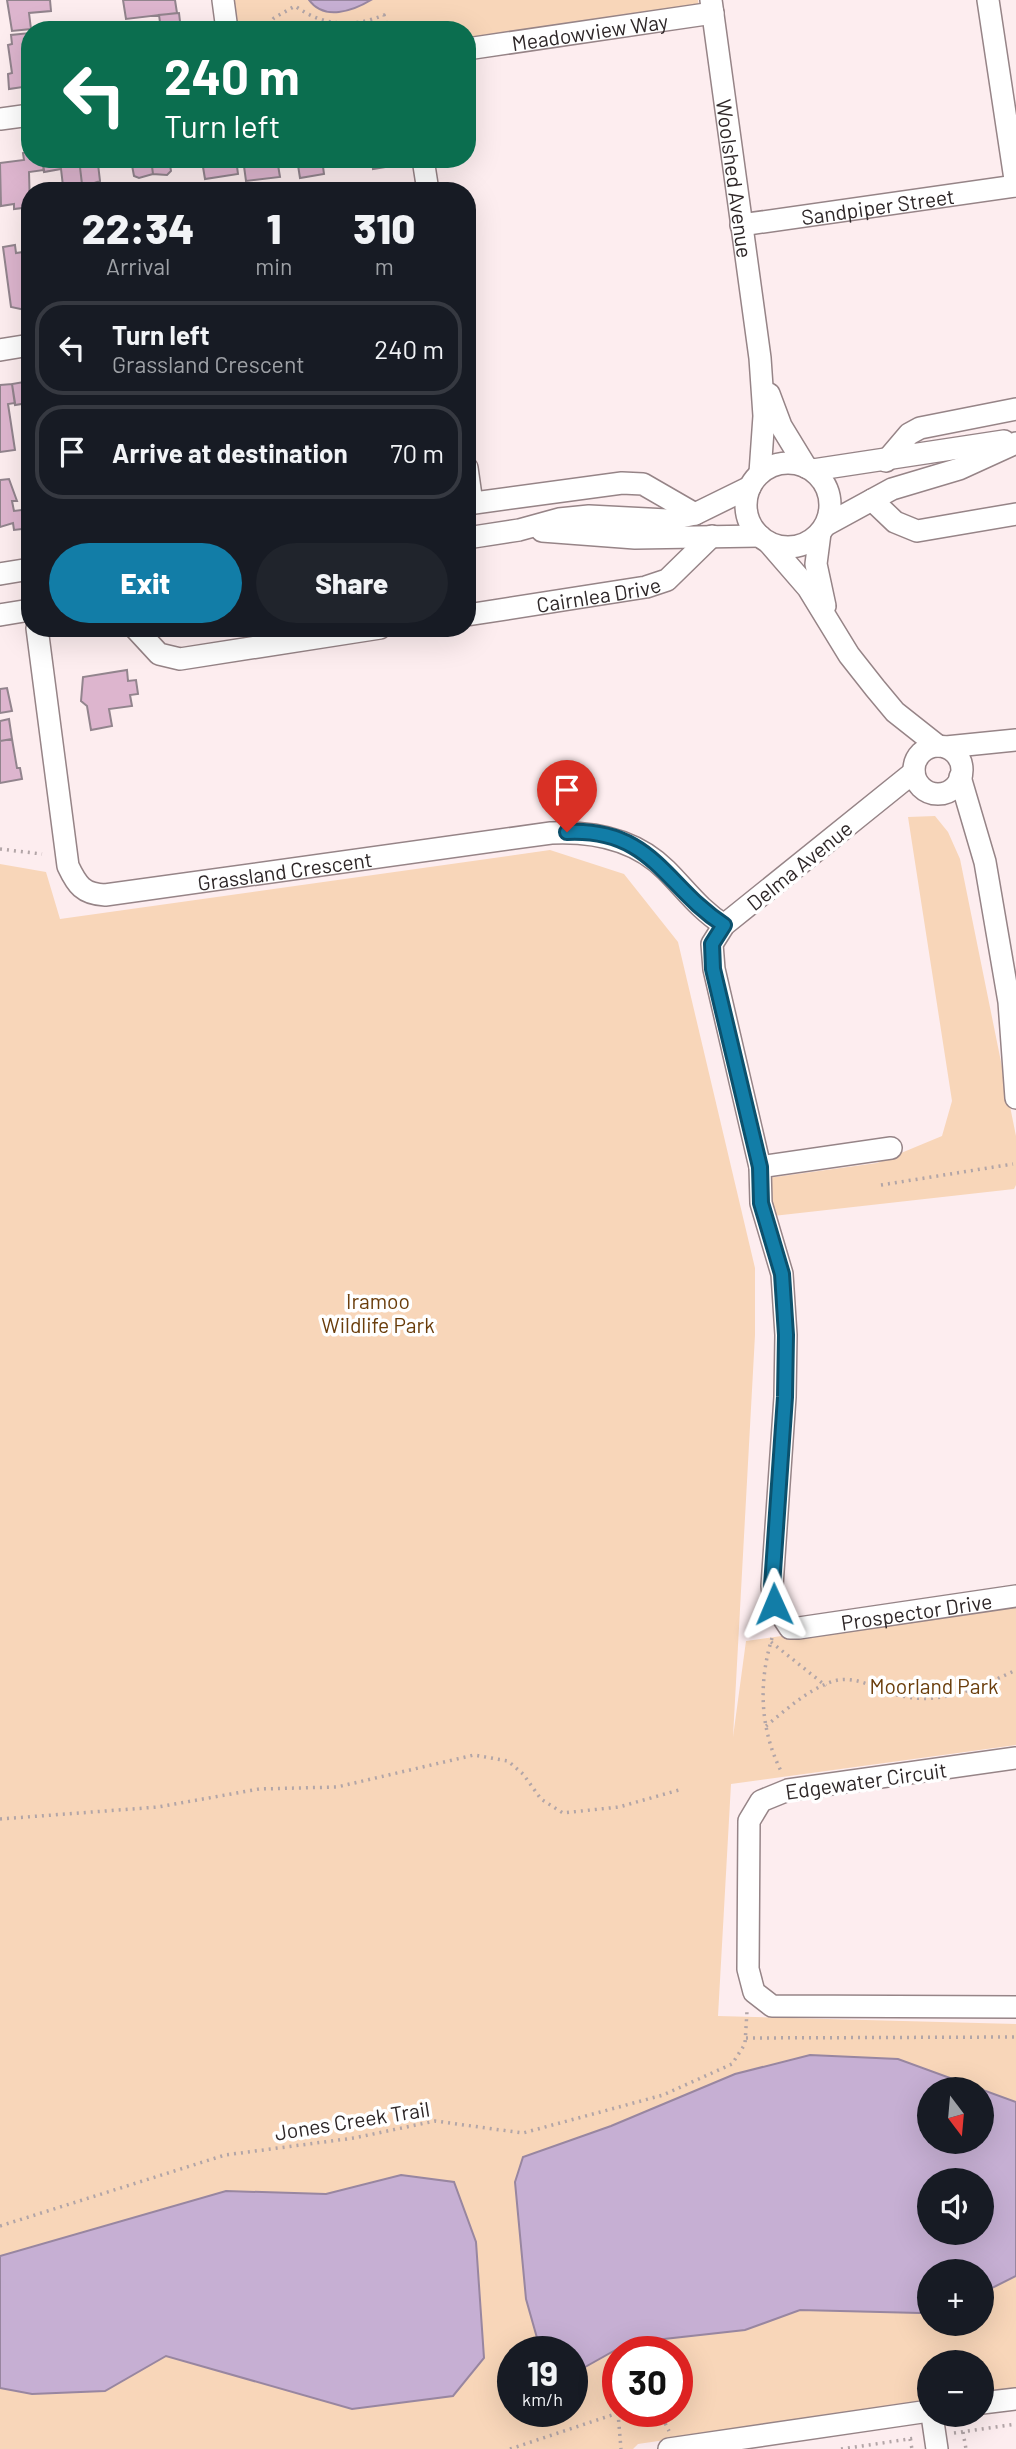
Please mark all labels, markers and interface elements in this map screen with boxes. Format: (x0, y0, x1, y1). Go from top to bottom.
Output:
street label: Meadowview Way (510, 7, 670, 55)
text: 240 m (164, 46, 300, 105)
icon: left (49, 49, 140, 140)
street label: Woolshed Avenue (712, 97, 759, 259)
text: Turn left (164, 106, 281, 144)
street label: Sandpiper Street (799, 182, 956, 229)
text: 22:34 (82, 202, 194, 252)
text: 1 (266, 202, 281, 252)
text: 310 (353, 202, 415, 252)
text: Arrival (106, 252, 170, 280)
text: min (255, 252, 293, 280)
text: m (375, 252, 394, 280)
text: Turn left (112, 319, 210, 350)
icon: left (53, 329, 91, 367)
text: 240 m (374, 333, 444, 364)
text: Grassland Crescent (112, 350, 305, 378)
icon: arrive (53, 433, 91, 471)
text: Arrive at destination (112, 437, 348, 468)
text: 70 m (390, 437, 444, 468)
button: Exit (49, 543, 242, 623)
button: Share (256, 543, 448, 623)
street label: Cairnlea Drive (535, 571, 664, 616)
pin (537, 760, 597, 832)
icon: arrive (548, 771, 586, 809)
street label: Delma Avenue (741, 815, 857, 915)
street label: Grassland Crescent (196, 846, 374, 895)
park label: Iramoo Wildlife Park (321, 1288, 435, 1337)
position arrow (737, 1567, 811, 1641)
street label: Prospector Drive (839, 1587, 994, 1634)
park label: Moorland Park (869, 1673, 999, 1698)
street label: Edgewater Circuit (784, 1756, 948, 1804)
north arrow (917, 2077, 994, 2154)
map controls (917, 2077, 994, 2427)
street label: Jones Creek Trail (273, 2095, 431, 2145)
button: sound (917, 2168, 994, 2245)
button: + (917, 2259, 994, 2336)
speed limit sign: 30 (602, 2336, 693, 2427)
button: − (917, 2350, 994, 2427)
text: 19 (527, 2351, 558, 2393)
text: km/h (522, 2388, 563, 2410)

